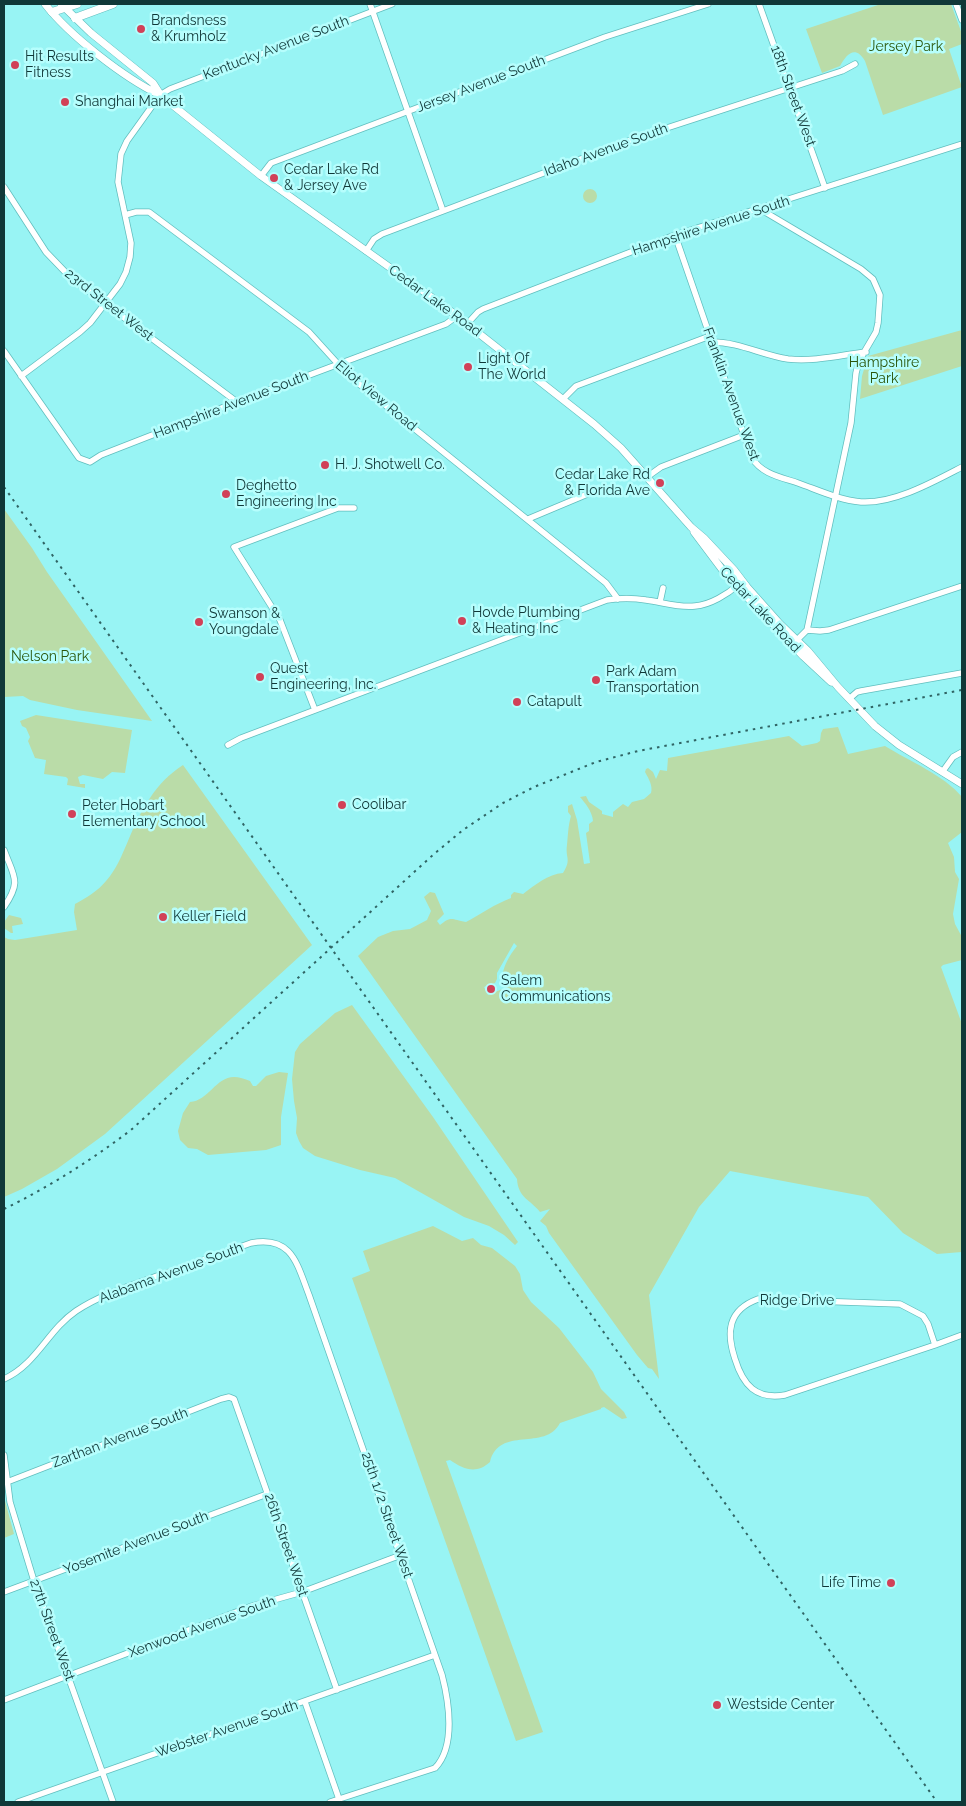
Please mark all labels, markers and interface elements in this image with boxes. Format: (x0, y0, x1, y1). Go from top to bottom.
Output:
street label: Kentucky Avenue South (201, 12, 351, 84)
place label: Brandsness & Krumholz (151, 13, 226, 46)
marker: Brandsness & Krumholz (135, 23, 147, 35)
park label: Jersey Park (869, 39, 943, 55)
street label: 18th Street West (767, 43, 819, 149)
place label: Hit Results Fitness (25, 49, 94, 82)
street label: Jersey Avenue South (414, 52, 548, 116)
marker: Hit Results Fitness (9, 59, 21, 71)
place label: Shanghai Market (75, 94, 183, 110)
marker: Shanghai Market (59, 96, 71, 108)
street label: Idaho Avenue South (542, 120, 670, 180)
place label: Cedar Lake Rd & Jersey Ave (284, 162, 379, 194)
marker: Cedar Lake Rd & Jersey Ave (268, 172, 280, 184)
street label: Hampshire Avenue South (630, 193, 792, 259)
street label: Cedar Lake Road (385, 262, 485, 340)
street label: 23rd Street West (61, 265, 157, 345)
street label: Franklin Avenue West (699, 325, 763, 463)
place label: Light Of The World (478, 351, 546, 384)
park label: Hampshire Park (849, 355, 919, 388)
street label: Eliot View Road (332, 357, 420, 435)
marker: Light Of The World (462, 361, 474, 373)
street label: Hampshire Avenue South (151, 368, 311, 442)
place label: H. J. Shotwell Co. (335, 457, 445, 473)
marker: H. J. Shotwell Co. (319, 459, 331, 471)
place label: Cedar Lake Rd & Florida Ave (555, 467, 650, 500)
marker: Cedar Lake Rd & Florida Ave (654, 477, 666, 489)
place label: Deghetto Engineering Inc (236, 478, 337, 511)
marker: Deghetto Engineering Inc (220, 488, 232, 500)
street label: Cedar Lake Road (716, 564, 804, 656)
place label: Hovde Plumbing & Heating Inc (472, 605, 580, 638)
place label: Swanson & Youngdale (209, 606, 280, 638)
marker: Hovde Plumbing & Heating Inc (456, 615, 468, 627)
marker: Swanson & Youngdale (193, 616, 205, 628)
park label: Nelson Park (11, 649, 89, 665)
place label: Quest Engineering, Inc. (270, 661, 376, 694)
place label: Park Adam Transportation (606, 664, 699, 696)
marker: Quest Engineering, Inc. (254, 671, 266, 683)
marker: Park Adam Transportation (590, 674, 602, 686)
place label: Catapult (527, 694, 582, 710)
marker: Catapult (511, 696, 523, 708)
place label: Coolibar (352, 797, 406, 813)
place label: Peter Hobart Elementary School (82, 798, 205, 830)
marker: Coolibar (336, 799, 348, 811)
marker: Peter Hobart Elementary School (66, 808, 78, 820)
place label: Keller Field (173, 909, 246, 925)
marker: Keller Field (157, 911, 169, 923)
place label: Salem Communications (501, 973, 610, 1006)
marker: Salem Communications (485, 983, 497, 995)
street label: Alabama Avenue South (97, 1239, 245, 1307)
street label: Ridge Drive (760, 1293, 834, 1309)
street label: Zarthan Avenue South (50, 1404, 190, 1472)
street label: 25th 1/2 Street West (358, 1450, 416, 1580)
street label: 26th Street West (260, 1491, 312, 1599)
street label: Yosemite Avenue South (61, 1508, 211, 1578)
place label: Life Time (821, 1575, 881, 1591)
street label: 27th Street West (26, 1577, 78, 1683)
marker: Life Time (885, 1577, 897, 1589)
street label: Xenwood Avenue South (126, 1593, 278, 1661)
street label: Webster Avenue South (154, 1697, 300, 1761)
place label: Westside Center (727, 1697, 834, 1713)
marker: Westside Center (711, 1699, 723, 1711)

